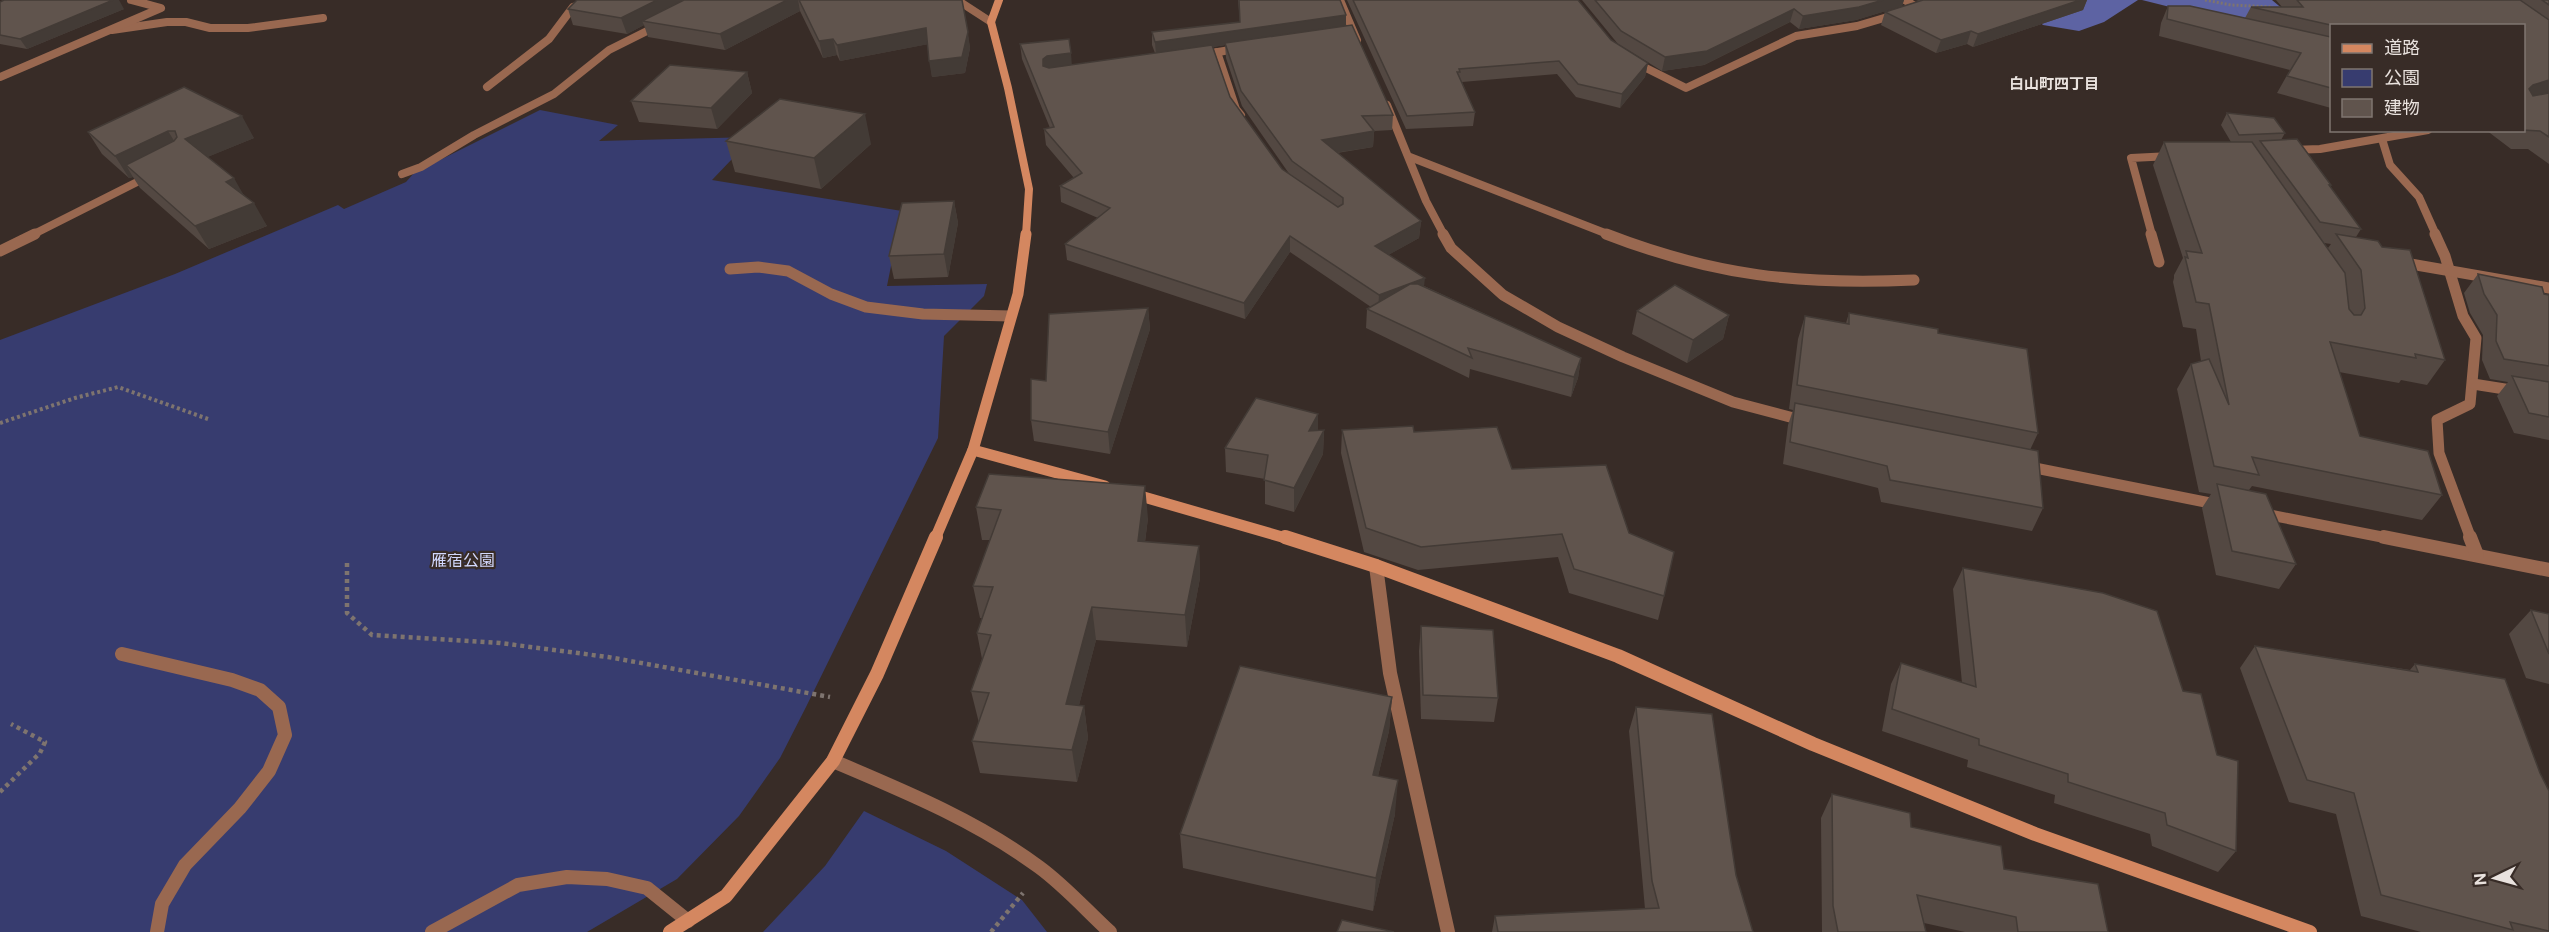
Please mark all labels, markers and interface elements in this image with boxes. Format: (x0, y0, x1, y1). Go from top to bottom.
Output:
legend (2330, 24, 2525, 132)
text: 道路 (2384, 37, 2420, 58)
text: 公園 (2384, 67, 2420, 88)
district label: 白山町四丁目 (2009, 75, 2099, 92)
text: 建物 (2384, 97, 2420, 118)
park label: 雁宿公園 (431, 551, 495, 570)
north arrow (2465, 848, 2525, 908)
text: N (2471, 872, 2491, 886)

